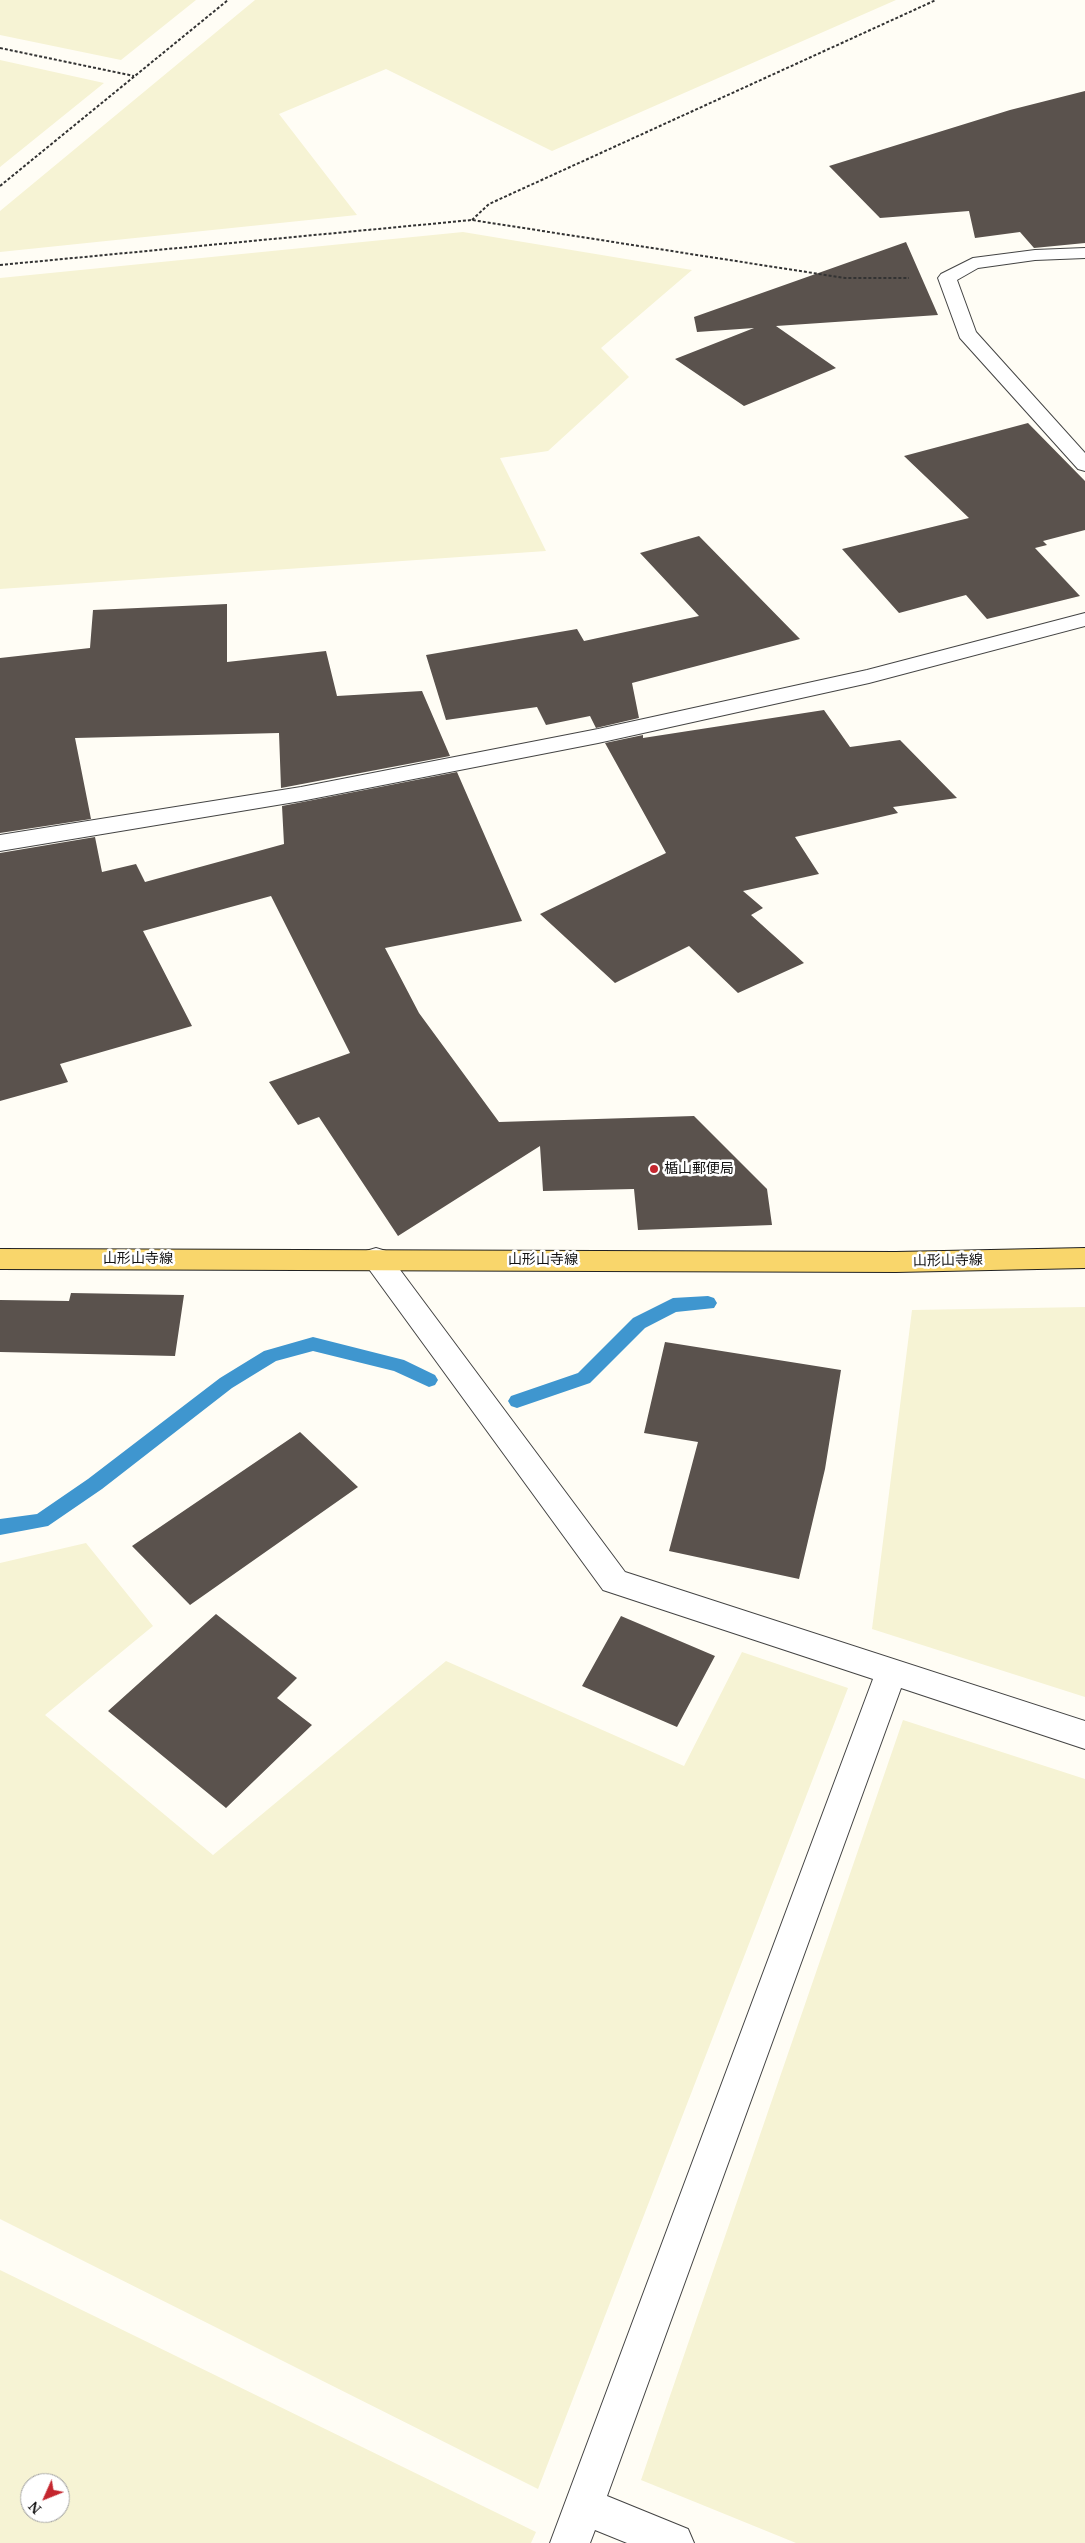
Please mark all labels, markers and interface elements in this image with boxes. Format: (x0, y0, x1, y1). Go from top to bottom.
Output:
place label: 楯山郵便局 (664, 1161, 734, 1177)
marker: 楯山郵便局 (648, 1163, 660, 1175)
street label: 山形山寺線 (103, 1251, 173, 1267)
street label: 山形山寺線 (508, 1252, 578, 1268)
street label: 山形山寺線 (913, 1252, 983, 1270)
north arrow (20, 2473, 70, 2523)
text: N (24, 2498, 45, 2519)

